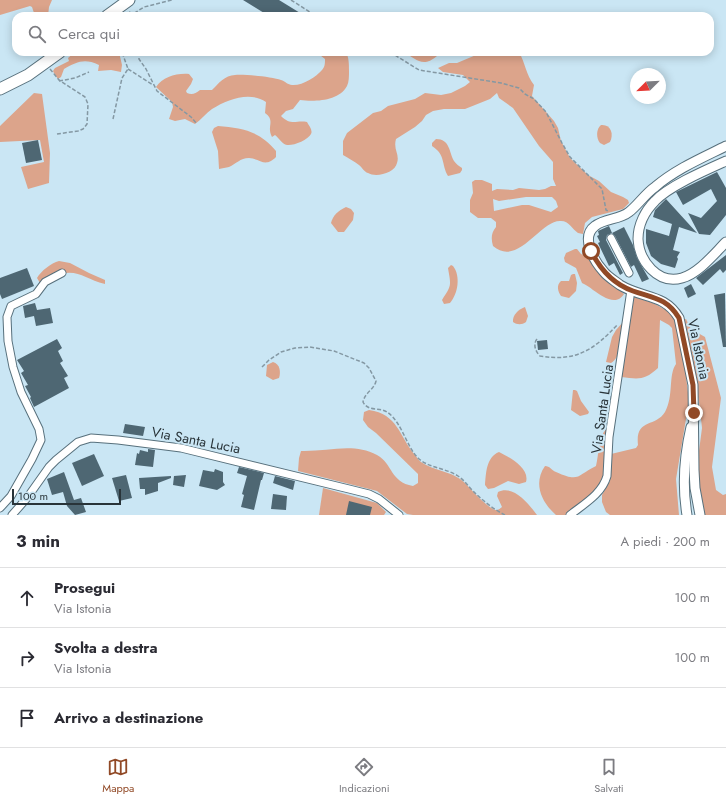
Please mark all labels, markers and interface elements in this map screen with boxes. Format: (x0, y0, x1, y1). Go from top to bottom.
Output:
search box (12, 12, 714, 56)
icon: search (26, 23, 48, 45)
text: Cerca qui (58, 23, 120, 45)
north arrow (630, 68, 666, 104)
route start (582, 242, 600, 260)
street label: Via Istonia (683, 317, 715, 381)
street label: Via Santa Lucia (586, 363, 618, 455)
route end (685, 404, 703, 422)
street label: Via Santa Lucia (150, 422, 242, 458)
scale bar (12, 487, 121, 506)
text: 100 m (18, 488, 48, 504)
text: 3 min (16, 529, 60, 553)
text: A piedi · 200 m (621, 532, 710, 551)
text: Prosegui (54, 577, 115, 599)
icon: ahead (16, 587, 38, 609)
text: 100 m (675, 588, 710, 607)
text: Via Istonia (54, 599, 111, 618)
text: Svolta a destra (54, 637, 158, 659)
icon: right (16, 647, 38, 669)
text: 100 m (675, 648, 710, 667)
text: Via Istonia (54, 659, 111, 678)
icon: arrive (16, 707, 38, 729)
text: Arrivo a destinazione (54, 707, 203, 729)
tab: Mappa (102, 756, 134, 796)
tab: Indicazioni (339, 756, 390, 796)
tab: Salvati (594, 756, 624, 796)

